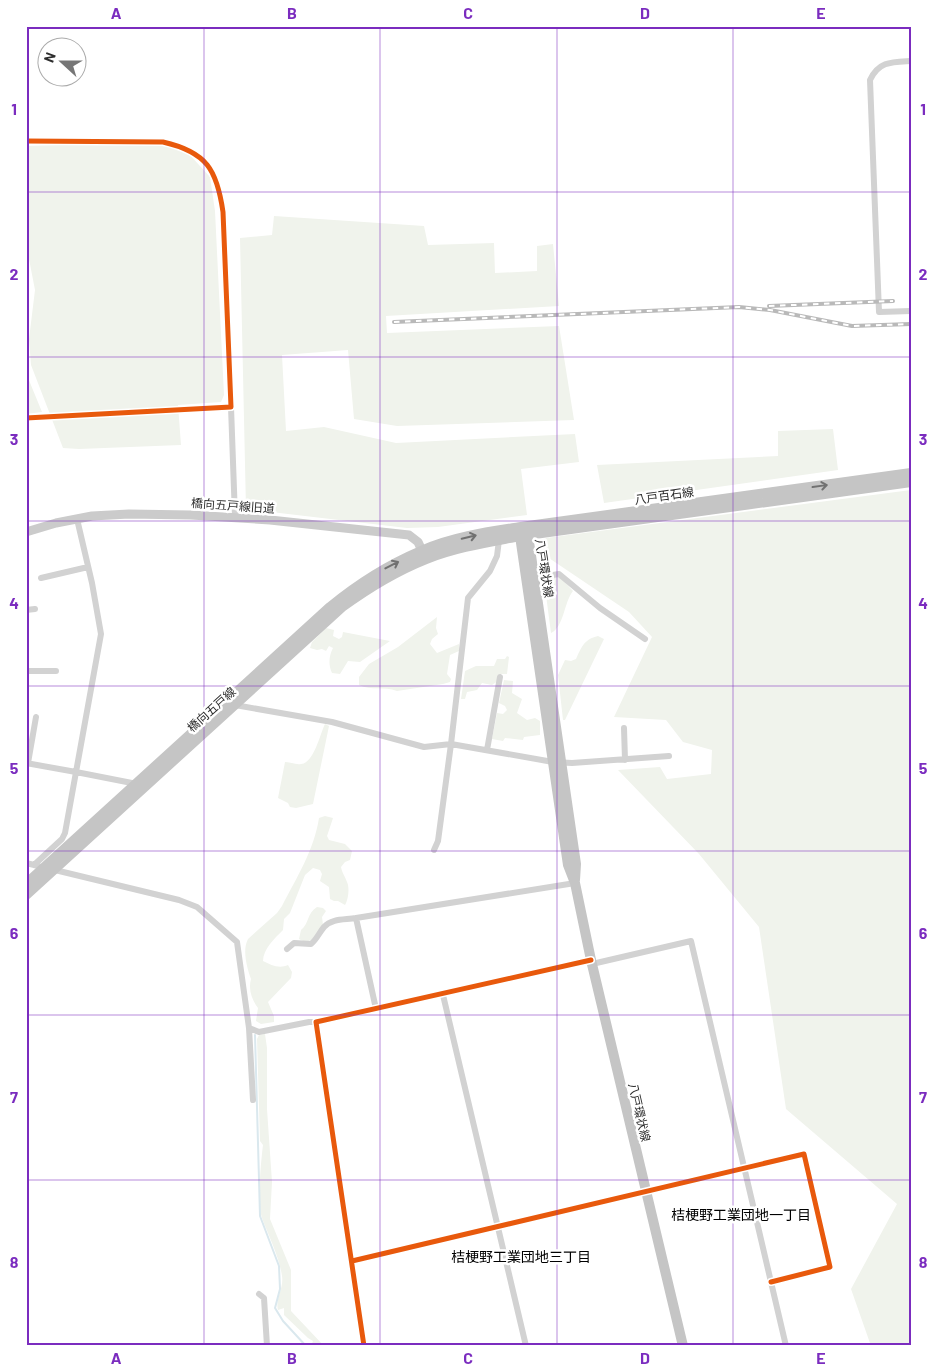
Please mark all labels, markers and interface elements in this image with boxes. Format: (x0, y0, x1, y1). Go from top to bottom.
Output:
text: A (111, 3, 122, 22)
text: B (287, 3, 297, 22)
text: C (463, 3, 473, 22)
text: D (640, 3, 650, 22)
text: E (816, 3, 826, 22)
north arrow (38, 38, 88, 88)
text: N (40, 50, 59, 65)
text: 1 (11, 99, 17, 118)
text: 1 (920, 99, 926, 118)
text: 2 (10, 264, 19, 283)
text: 2 (919, 264, 928, 283)
text: 3 (10, 429, 18, 448)
text: 3 (919, 429, 927, 448)
one-way arrow (812, 480, 828, 490)
street label: 八戸百石線 (633, 484, 695, 506)
street label: 橋向五戸線旧道 (191, 495, 275, 515)
one-way arrow (460, 532, 476, 541)
street label: 八戸環状線 (533, 537, 557, 599)
one-way arrow (384, 560, 399, 570)
text: 4 (9, 593, 19, 612)
text: 4 (918, 593, 928, 612)
street label: 橋向五戸線 (184, 684, 238, 734)
text: 5 (10, 758, 19, 777)
text: 5 (919, 758, 928, 777)
text: 6 (10, 923, 19, 942)
text: 6 (919, 923, 928, 942)
street label: 八戸環状線 (626, 1081, 654, 1143)
text: 7 (10, 1087, 18, 1106)
text: 7 (919, 1087, 927, 1106)
district label: 桔梗野工業団地一丁目 (671, 1206, 811, 1223)
district label: 桔梗野工業団地三丁目 (451, 1248, 591, 1265)
text: 8 (10, 1252, 19, 1271)
text: 8 (919, 1252, 928, 1271)
text: A (111, 1348, 122, 1367)
text: B (287, 1348, 297, 1367)
text: C (463, 1348, 473, 1367)
text: D (640, 1348, 650, 1367)
text: E (816, 1348, 826, 1367)

